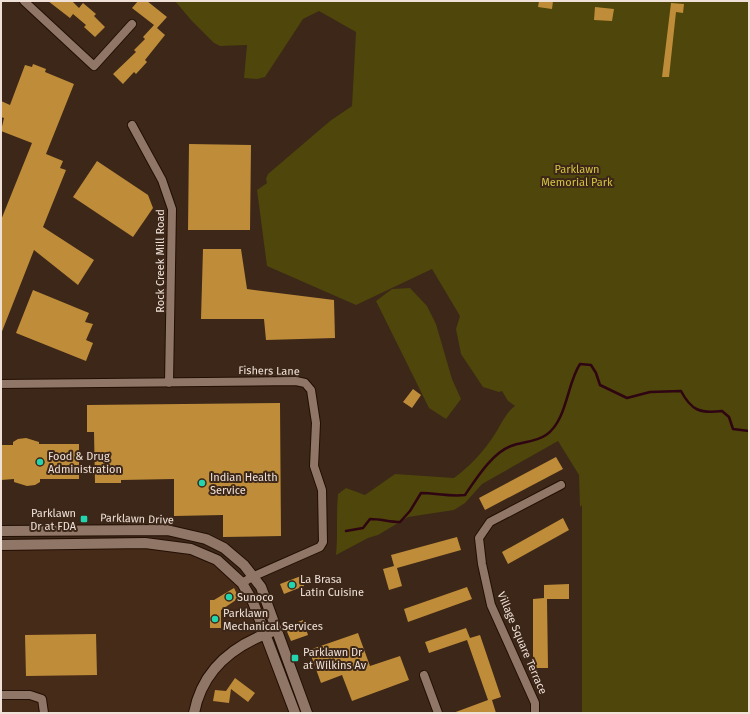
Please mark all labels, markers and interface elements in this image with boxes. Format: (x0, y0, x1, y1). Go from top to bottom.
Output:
park label: Parklawn Memorial Park (541, 163, 613, 189)
street label: Rock Creek Mill Road (154, 209, 167, 313)
street label: Fishers Lane (238, 364, 300, 378)
place label: Food & Drug Administration (48, 450, 122, 476)
marker: Food & Drug Administration (35, 457, 45, 467)
place label: Indian Health Service (210, 471, 278, 497)
marker: Indian Health Service (197, 478, 207, 488)
place label: Parklawn Dr at FDA (30, 507, 77, 533)
street label: Parklawn Drive (100, 511, 174, 527)
marker: Parklawn Dr at FDA (79, 514, 89, 524)
place label: La Brasa Latin Cuisine (300, 573, 364, 599)
marker: La Brasa Latin Cuisine (287, 580, 297, 590)
street label: Village Square Terrace (495, 590, 549, 696)
place label: Sunoco (237, 591, 274, 604)
marker: Sunoco (224, 592, 234, 602)
place label: Parklawn Mechanical Services (223, 607, 323, 633)
marker: Parklawn Mechanical Services (210, 614, 220, 624)
place label: Parklawn Dr at Wilkins Av (303, 646, 367, 672)
marker: Parklawn Dr at Wilkins Av (290, 653, 300, 663)

